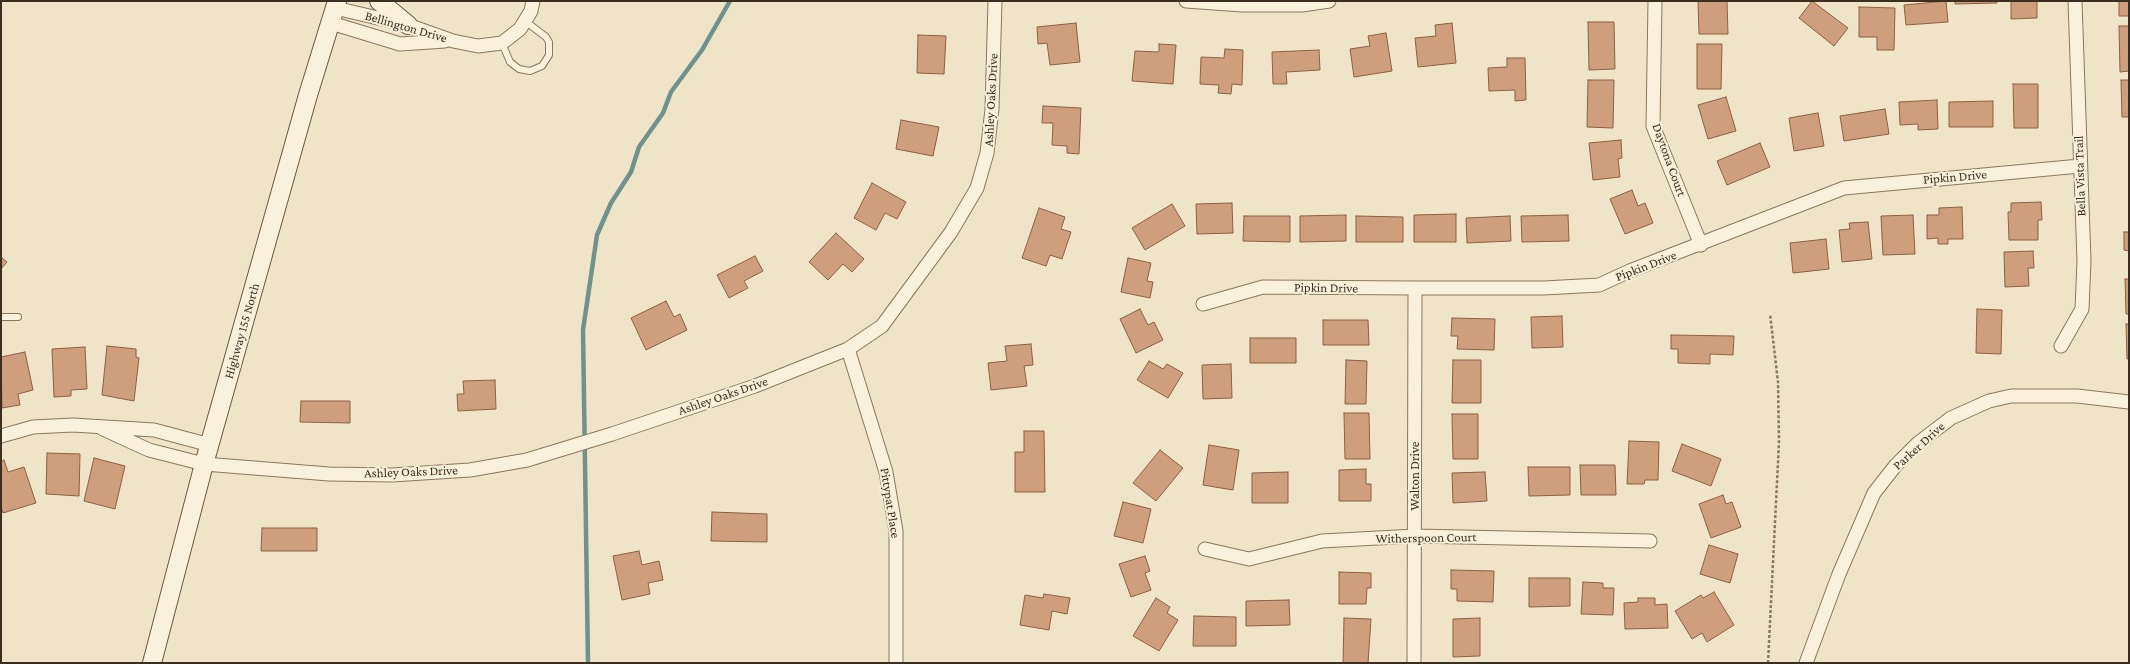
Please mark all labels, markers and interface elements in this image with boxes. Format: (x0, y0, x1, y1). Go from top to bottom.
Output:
street label: Bellington Drive (363, 8, 449, 46)
street label: Ashley Oaks Drive (981, 53, 1001, 147)
street label: Daytona Court (1649, 121, 1689, 199)
street label: Bella Vista Trail (2071, 135, 2089, 217)
street label: Pipkin Drive (1922, 166, 1988, 188)
street label: Pipkin Drive (1613, 247, 1679, 285)
street label: Pipkin Drive (1294, 280, 1358, 296)
street label: Highway 155 North (221, 281, 263, 381)
street label: Ashley Oaks Drive (676, 373, 770, 419)
street label: Parker Drive (1890, 419, 1948, 473)
street label: Walton Drive (1407, 441, 1423, 511)
street label: Ashley Oaks Drive (364, 463, 458, 481)
street label: Pittypat Place (877, 467, 903, 539)
street label: Witherspoon Court (1375, 529, 1477, 547)

